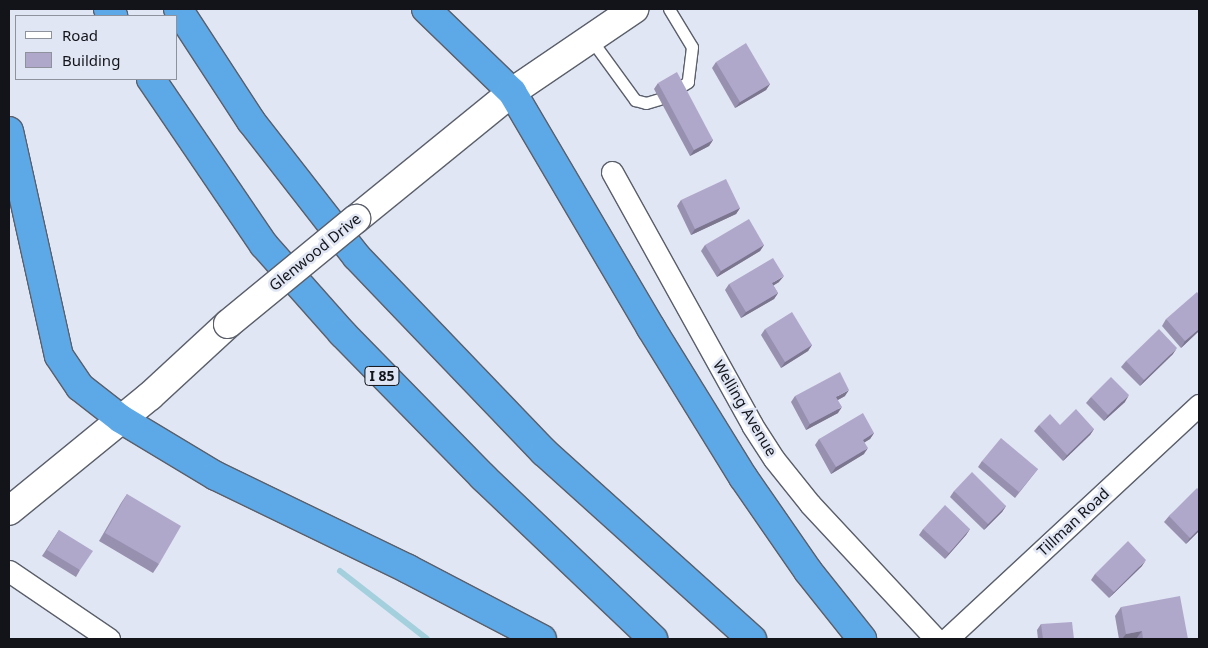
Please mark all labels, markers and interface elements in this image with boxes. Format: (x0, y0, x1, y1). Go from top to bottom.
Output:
legend (15, 15, 178, 80)
text: Road (62, 25, 98, 45)
text: Building (62, 50, 120, 70)
street label: Glenwood Drive (266, 210, 364, 294)
street label: Welling Avenue (709, 357, 781, 459)
road number: I 85 (363, 364, 401, 388)
street label: Tillman Road (1033, 484, 1113, 560)

